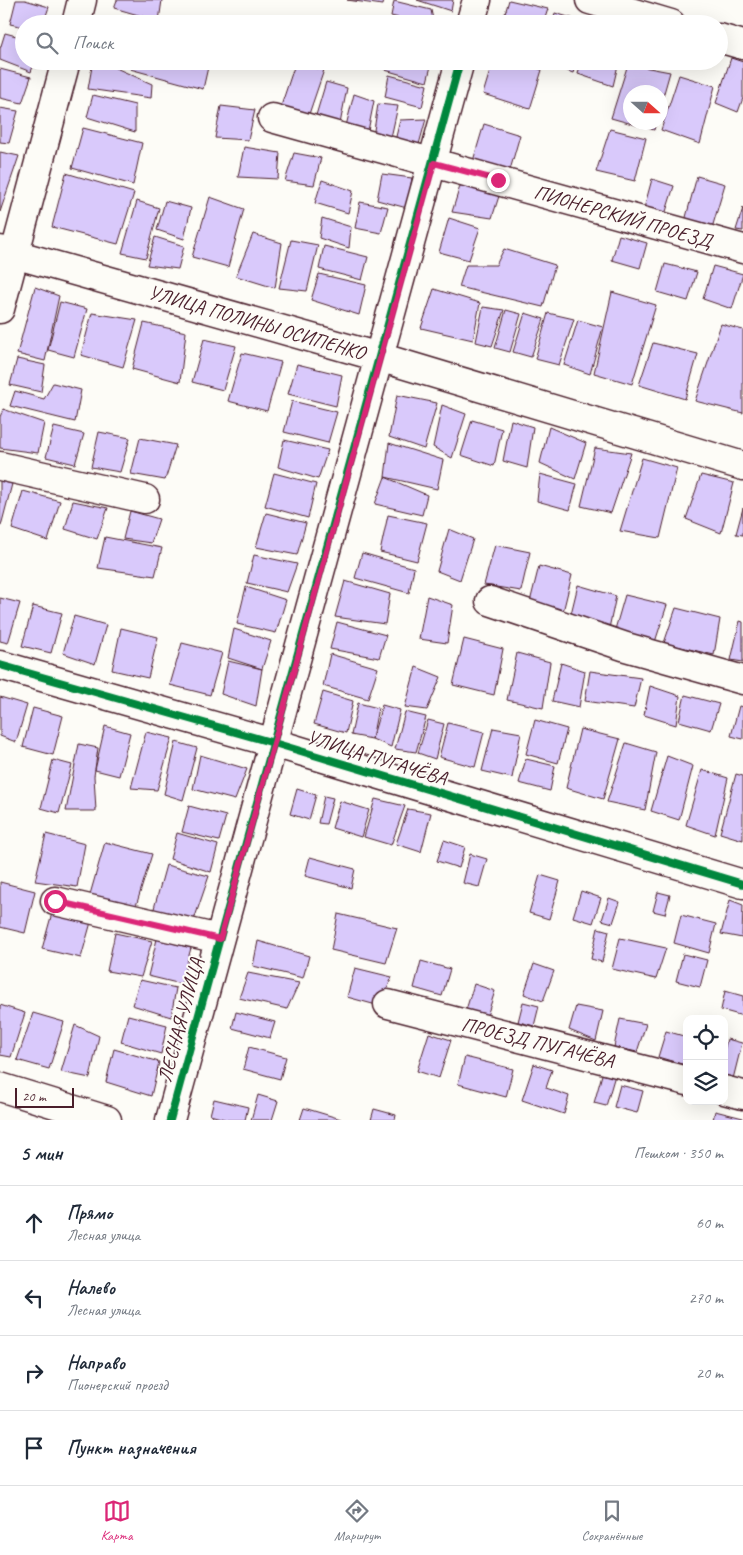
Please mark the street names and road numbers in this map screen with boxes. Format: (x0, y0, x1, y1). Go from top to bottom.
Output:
street label: ПИОНЕРСКИЙ ПРОЕЗД (531, 179, 716, 254)
street label: УЛИЦА ПОЛИНЫ ОСИПЕНКО (146, 280, 370, 366)
street label: УЛИЦА ПУГАЧЁВА (304, 724, 451, 791)
street label: ЛЕСНАЯ УЛИЦА (152, 955, 209, 1085)
street label: ПРОЕЗД ПУГАЧЁВА (459, 1011, 618, 1074)

